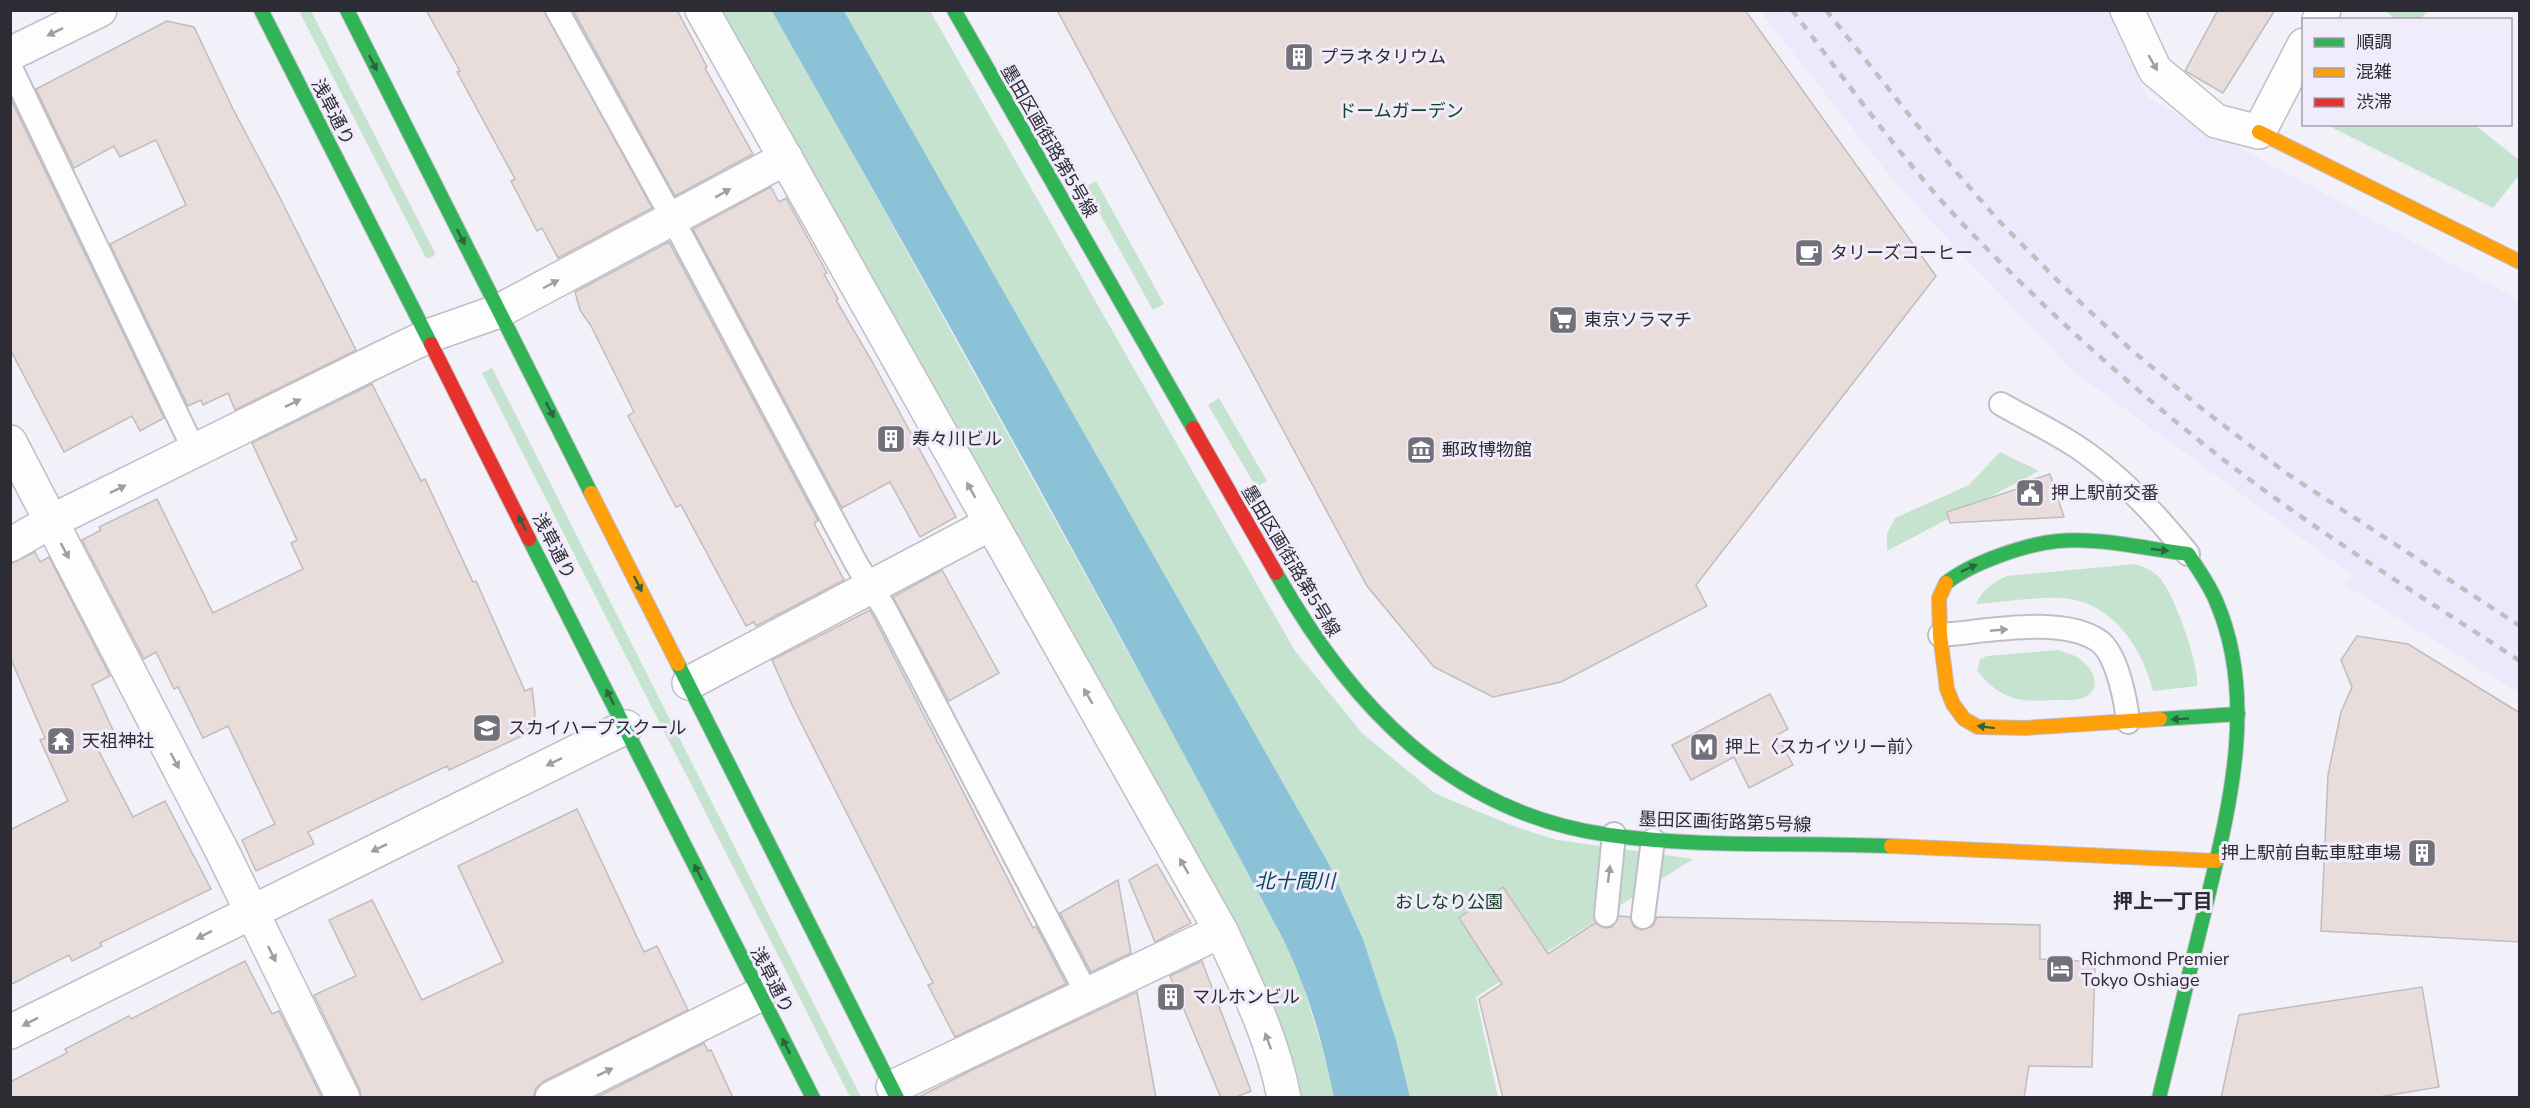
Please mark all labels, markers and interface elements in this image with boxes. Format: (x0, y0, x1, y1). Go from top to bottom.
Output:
legend (2302, 18, 2512, 126)
one-way arrow (47, 28, 64, 37)
text: 順調 (2356, 30, 2392, 54)
building icon: プラネタリウム (1283, 41, 1315, 73)
place label: プラネタリウム (1320, 45, 1446, 69)
one-way arrow (368, 54, 378, 71)
one-way arrow (2148, 55, 2158, 72)
street label: 墨田区画街路第5号線 (995, 60, 1103, 222)
text: 混雑 (2356, 60, 2392, 84)
street label: 浅草通り (306, 74, 360, 150)
text: 渋滞 (2356, 90, 2392, 114)
park label: ドームガーデン (1338, 99, 1464, 123)
one-way arrow (715, 188, 732, 198)
one-way arrow (456, 228, 466, 245)
cafe icon: タリーズコーヒー (1793, 237, 1825, 269)
place label: タリーズコーヒー (1830, 241, 1973, 265)
one-way arrow (542, 280, 560, 290)
supermarket icon: 東京ソラマチ (1547, 304, 1579, 336)
place label: 東京ソラマチ (1584, 308, 1692, 332)
one-way arrow (285, 398, 302, 408)
one-way arrow (545, 402, 554, 419)
building icon: 寿々川ビル (875, 423, 907, 455)
place label: 寿々川ビル (912, 427, 1002, 451)
museum icon: 郵政博物館 (1405, 434, 1437, 466)
place label: 郵政博物館 (1442, 438, 1532, 462)
public building icon: 押上駅前交番 (2014, 477, 2046, 509)
one-way arrow (966, 481, 976, 498)
street label: 墨田区画街路第5号線 (1236, 481, 1346, 641)
place label: 押上駅前交番 (2051, 481, 2159, 505)
one-way arrow (110, 485, 127, 494)
street label: 浅草通り (527, 508, 581, 584)
one-way arrow (518, 515, 527, 532)
one-way arrow (61, 542, 70, 559)
one-way arrow (2150, 546, 2169, 555)
one-way arrow (1961, 563, 1978, 572)
one-way arrow (633, 575, 643, 593)
one-way arrow (1989, 625, 2008, 635)
one-way arrow (1083, 688, 1093, 705)
one-way arrow (606, 689, 615, 706)
school or university icon: スカイハープスクール (471, 712, 503, 744)
one-way arrow (2171, 714, 2190, 723)
place label: スカイハープスクール (508, 716, 687, 740)
one-way arrow (1976, 722, 1995, 732)
temple icon: 天祖神社 (45, 725, 77, 757)
place label: 天祖神社 (82, 729, 154, 753)
metro station icon: 押上〈スカイツリー前〉 (1688, 731, 1720, 763)
place label: 押上〈スカイツリー前〉 (1725, 735, 1923, 759)
one-way arrow (170, 752, 180, 769)
one-way arrow (546, 757, 563, 766)
street label: 墨田区画街路第5号線 (1638, 807, 1812, 837)
building icon: 押上駅前自転車駐車場 (2406, 837, 2438, 869)
place label: 押上駅前自転車駐車場 (2221, 841, 2401, 865)
one-way arrow (371, 843, 388, 853)
one-way arrow (1178, 858, 1189, 874)
one-way arrow (693, 863, 703, 880)
one-way arrow (1604, 865, 1614, 884)
water label: 北十間川 (1255, 868, 1337, 895)
district label: 押上一丁目 (2113, 888, 2213, 915)
park label: おしなり公園 (1395, 890, 1503, 914)
one-way arrow (196, 930, 213, 939)
street label: 浅草通り (745, 942, 799, 1018)
one-way arrow (267, 945, 277, 962)
place label: Richmond Premier Tokyo Oshiage (2081, 947, 2230, 992)
hotel icon: Richmond Premier Tokyo Oshiage (2044, 953, 2076, 985)
building icon: マルホンビル (1155, 981, 1187, 1013)
place label: マルホンビル (1192, 985, 1300, 1009)
one-way arrow (21, 1016, 39, 1026)
one-way arrow (1262, 1032, 1272, 1050)
one-way arrow (781, 1037, 791, 1054)
one-way arrow (596, 1067, 613, 1076)

